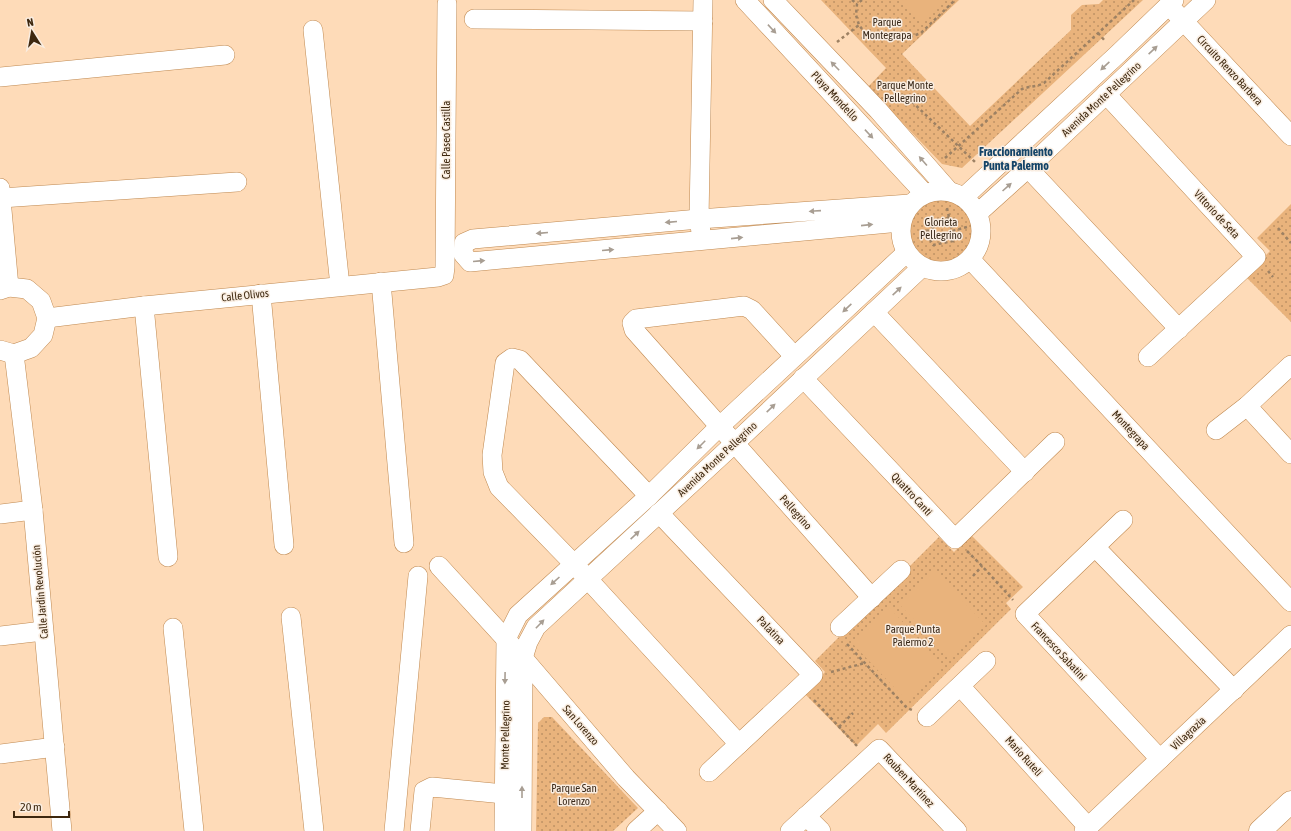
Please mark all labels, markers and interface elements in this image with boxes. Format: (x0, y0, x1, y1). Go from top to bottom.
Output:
north arrow (12, 12, 52, 52)
text: N (26, 16, 34, 29)
park label: Parque Montegrapa (862, 16, 912, 41)
one-way arrow (767, 23, 776, 34)
street label: Circuito Renzo Barbera (1195, 33, 1265, 107)
one-way arrow (1148, 46, 1158, 55)
street label: Avenida Monte Pellegrino (1059, 59, 1143, 139)
one-way arrow (830, 61, 840, 71)
one-way arrow (1100, 61, 1110, 71)
street label: Playa Mondello (809, 69, 861, 123)
park label: Parque Monte Pellegrino (877, 79, 933, 104)
street label: Calle Paseo Castilla (440, 101, 452, 179)
one-way arrow (865, 129, 874, 139)
district label: Fraccionamiento Punta Palermo (979, 145, 1053, 173)
one-way arrow (918, 156, 927, 167)
one-way arrow (1002, 182, 1012, 192)
street label: Vittorio de Seta (1192, 187, 1242, 241)
one-way arrow (809, 207, 821, 214)
park label: Glorieta Pellegrino (920, 216, 962, 241)
one-way arrow (665, 218, 678, 225)
one-way arrow (861, 222, 873, 229)
one-way arrow (536, 230, 548, 236)
one-way arrow (731, 235, 743, 241)
one-way arrow (602, 246, 614, 253)
one-way arrow (472, 258, 485, 265)
one-way arrow (892, 286, 902, 295)
street label: Calle Olivos (221, 287, 269, 303)
one-way arrow (841, 303, 852, 312)
one-way arrow (766, 403, 776, 413)
street label: Montegrapa (1110, 408, 1152, 452)
street label: Avenida Monte Pellegrino (675, 419, 759, 499)
one-way arrow (696, 440, 706, 450)
street label: Quattro Canti (889, 470, 935, 518)
street label: Pellegrino (777, 492, 815, 532)
one-way arrow (630, 530, 640, 540)
street label: Calle Jardín Revolución (30, 545, 50, 639)
one-way arrow (550, 577, 560, 586)
street label: Palatina (755, 613, 787, 647)
one-way arrow (535, 619, 545, 629)
street label: Francesco Sabatini (1029, 619, 1089, 683)
park label: Parque Punta Palermo 2 (886, 623, 940, 648)
one-way arrow (502, 672, 508, 685)
street label: Monte Pellegrino (498, 700, 512, 770)
street label: San Lorenzo (561, 703, 601, 747)
street label: Villagrazia (1168, 714, 1208, 752)
street label: Mario Ruteli (1003, 734, 1045, 778)
street label: Rouben Martínez (881, 751, 937, 809)
park label: Parque San Lorenzo (551, 782, 597, 807)
one-way arrow (519, 785, 525, 798)
scale bar (14, 793, 69, 819)
text: 20 m (20, 800, 42, 814)

